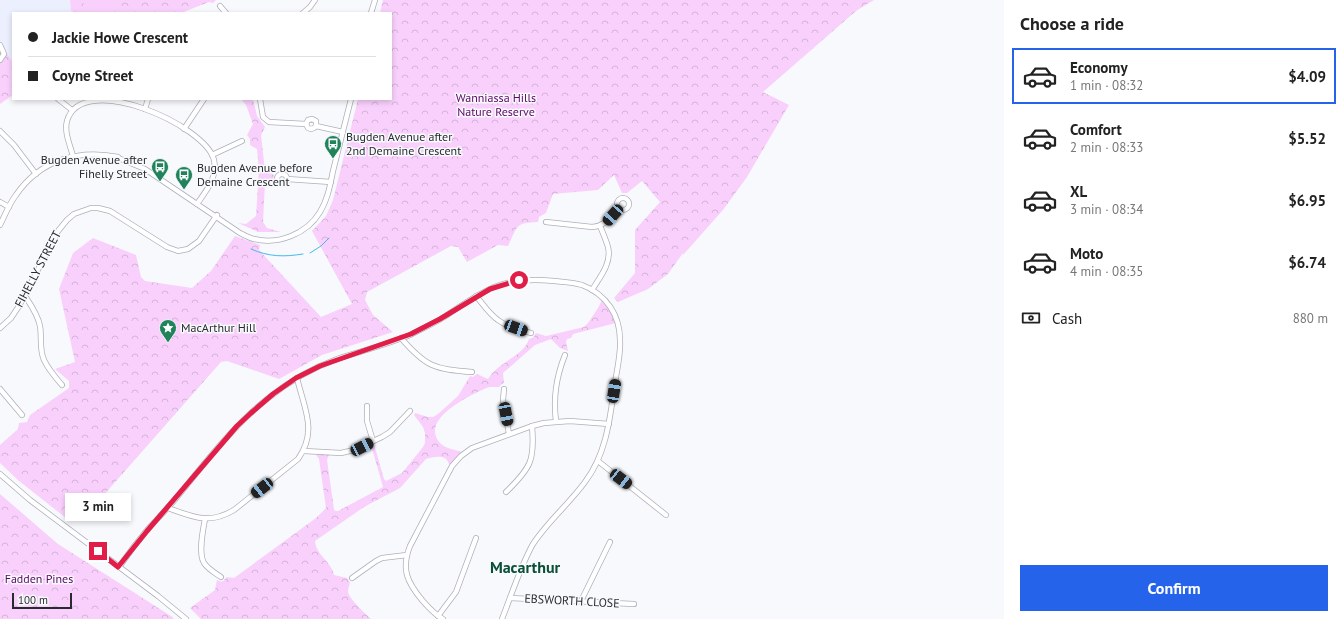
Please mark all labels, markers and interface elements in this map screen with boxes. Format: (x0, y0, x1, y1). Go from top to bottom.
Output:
text: Choose a ride (1020, 12, 1124, 35)
text: Jackie Howe Crescent (52, 28, 188, 47)
icon: car (1022, 58, 1058, 94)
text: Economy (1070, 58, 1128, 77)
text: Coyne Street (52, 66, 133, 85)
text: $4.09 (1288, 67, 1326, 86)
text: 1 min · 08:32 (1070, 77, 1143, 94)
park label: Wanniassa Hills Nature Reserve (456, 90, 536, 119)
icon: car (1022, 120, 1058, 156)
text: Comfort (1070, 120, 1122, 139)
place label: Bugden Avenue after 2nd Demaine Crescent (346, 129, 461, 158)
text: $5.52 (1288, 129, 1326, 148)
bus stop icon: Bugden Avenue after 2nd Demaine Crescent (323, 134, 343, 159)
text: 2 min · 08:33 (1070, 139, 1143, 156)
place label: Bugden Avenue after Fihelly Street (41, 152, 147, 181)
bus stop icon: Bugden Avenue after Fihelly Street (150, 157, 170, 182)
place label: Bugden Avenue before Demaine Crescent (197, 160, 312, 189)
bus stop icon: Bugden Avenue before Demaine Crescent (174, 165, 194, 190)
icon: car (1022, 182, 1058, 218)
text: XL (1070, 182, 1087, 201)
text: $6.95 (1288, 191, 1326, 210)
text: 3 min · 08:34 (1070, 201, 1143, 218)
car (601, 202, 625, 228)
street label: FIHELLY STREET (11, 228, 64, 310)
icon: car (1022, 244, 1058, 280)
text: Moto (1070, 244, 1103, 263)
text: $6.74 (1288, 253, 1326, 272)
text: 4 min · 08:35 (1070, 263, 1143, 280)
route start (510, 271, 528, 289)
icon: cash (1020, 307, 1042, 329)
text: Cash (1052, 309, 1082, 328)
text: 880 m (1293, 310, 1328, 327)
place icon: MacArthur Hill (158, 318, 178, 343)
car (503, 318, 529, 338)
place label: MacArthur Hill (181, 320, 256, 335)
car (606, 378, 622, 404)
car (498, 401, 514, 427)
car (349, 436, 375, 458)
car (608, 467, 634, 491)
car (249, 476, 275, 500)
callout: 3 min (65, 493, 131, 521)
text: 3 min (82, 498, 114, 515)
route end (89, 542, 107, 560)
district label: Macarthur (490, 557, 560, 577)
button: Confirm (1020, 565, 1328, 611)
park label: Fadden Pines (5, 571, 73, 586)
scale bar (12, 591, 72, 610)
street label: EBSWORTH CLOSE (524, 591, 620, 610)
text: 100 m (18, 593, 48, 607)

